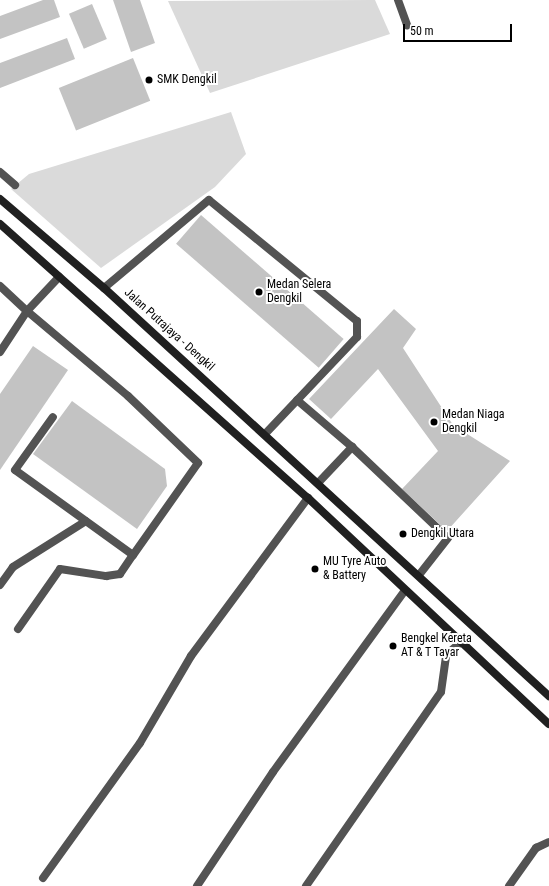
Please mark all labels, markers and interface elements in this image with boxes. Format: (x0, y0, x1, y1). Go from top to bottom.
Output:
scale bar (405, 16, 514, 42)
text: 50 m (410, 24, 434, 38)
place label: SMK Dengkil (157, 73, 217, 87)
marker: SMK Dengkil (144, 75, 154, 85)
place label: Medan Selera Dengkil (267, 278, 331, 306)
street label: Jalan Putrajaya - Dengkil (121, 286, 217, 374)
marker: Medan Selera Dengkil (254, 287, 264, 297)
place label: Medan Niaga Dengkil (442, 408, 505, 436)
marker: Medan Niaga Dengkil (429, 417, 439, 427)
place label: Dengkil Utara (411, 527, 474, 541)
marker: Dengkil Utara (398, 529, 408, 539)
place label: MU Tyre Auto & Battery (323, 555, 386, 583)
marker: MU Tyre Auto & Battery (310, 564, 320, 574)
place label: Bengkel Kereta AT & T Tayar (401, 632, 472, 660)
marker: Bengkel Kereta AT & T Tayar (388, 641, 398, 651)

